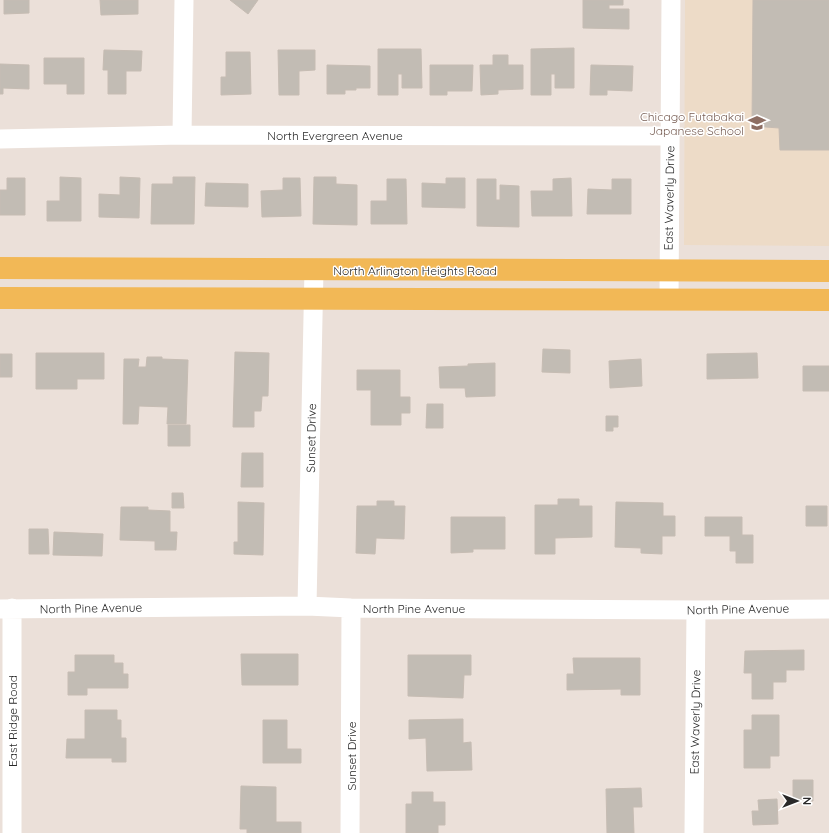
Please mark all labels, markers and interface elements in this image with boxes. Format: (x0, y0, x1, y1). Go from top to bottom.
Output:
place label: Chicago Futabakai Japanese School (640, 109, 744, 138)
school or university icon: Chicago Futabakai Japanese School (747, 113, 767, 133)
street label: North Evergreen Avenue (267, 128, 403, 143)
street label: East Waverly Drive (661, 145, 677, 251)
street label: North Arlington Heights Road (333, 263, 497, 278)
street label: Sunset Drive (303, 403, 319, 473)
street label: North Pine Avenue (40, 600, 143, 616)
street label: North Pine Avenue (363, 601, 465, 616)
street label: North Pine Avenue (687, 601, 790, 617)
street label: East Waverly Drive (687, 669, 703, 775)
street label: East Ridge Road (5, 675, 20, 767)
street label: Sunset Drive (344, 721, 359, 791)
north arrow (777, 781, 817, 821)
text: N (800, 797, 814, 805)

